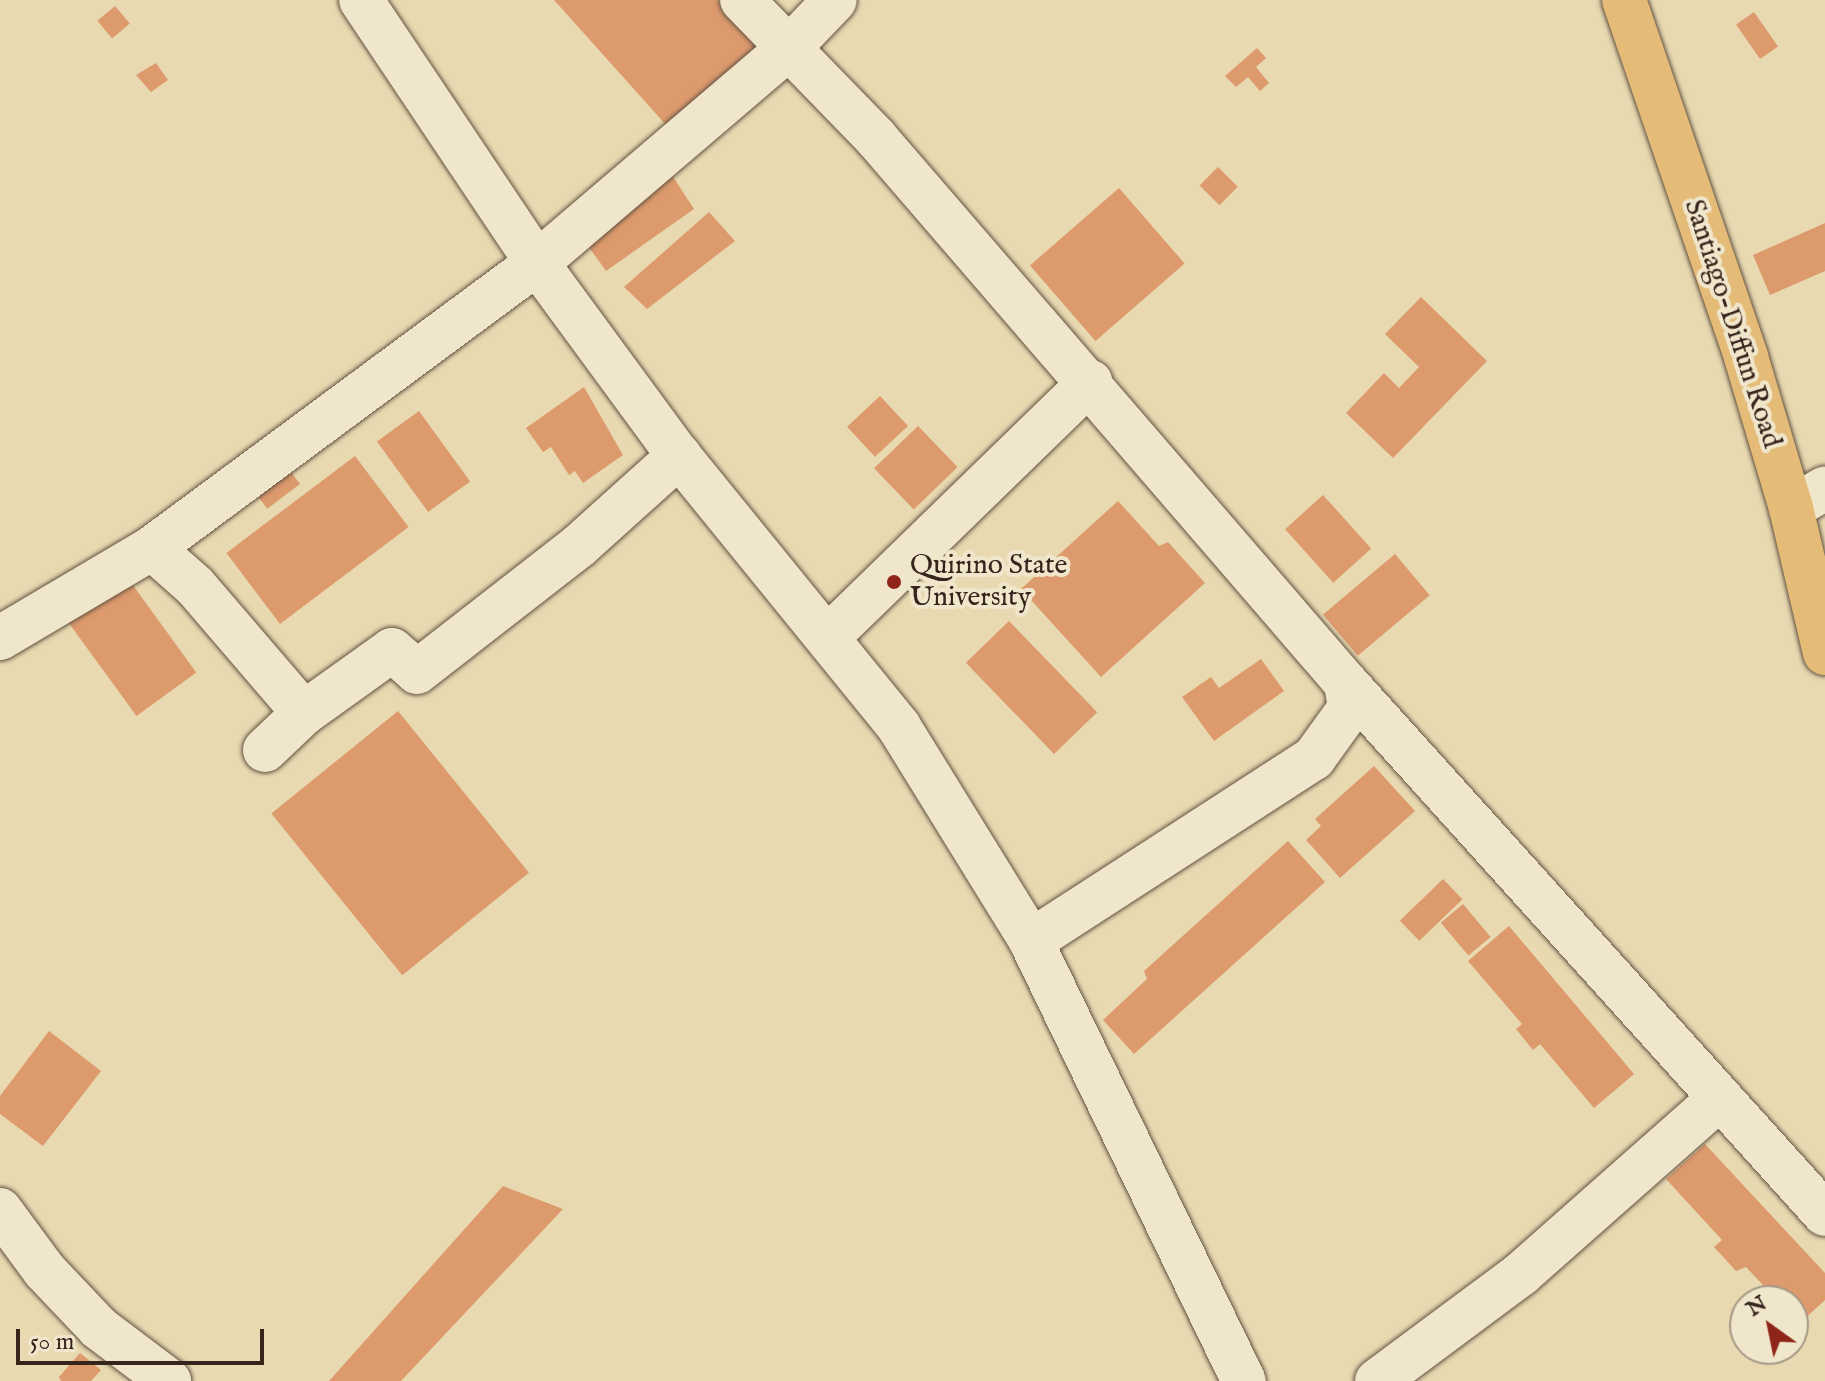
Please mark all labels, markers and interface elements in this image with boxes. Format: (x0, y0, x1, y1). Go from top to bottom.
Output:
street label: Santiago-Diffun Road (1676, 196, 1788, 452)
place label: Quirino State University (910, 549, 1067, 615)
marker: Quirino State University (885, 573, 903, 591)
north arrow (1729, 1285, 1809, 1365)
text: N (1741, 1290, 1773, 1323)
scale bar (20, 1313, 268, 1363)
text: 50 m (30, 1327, 74, 1358)

